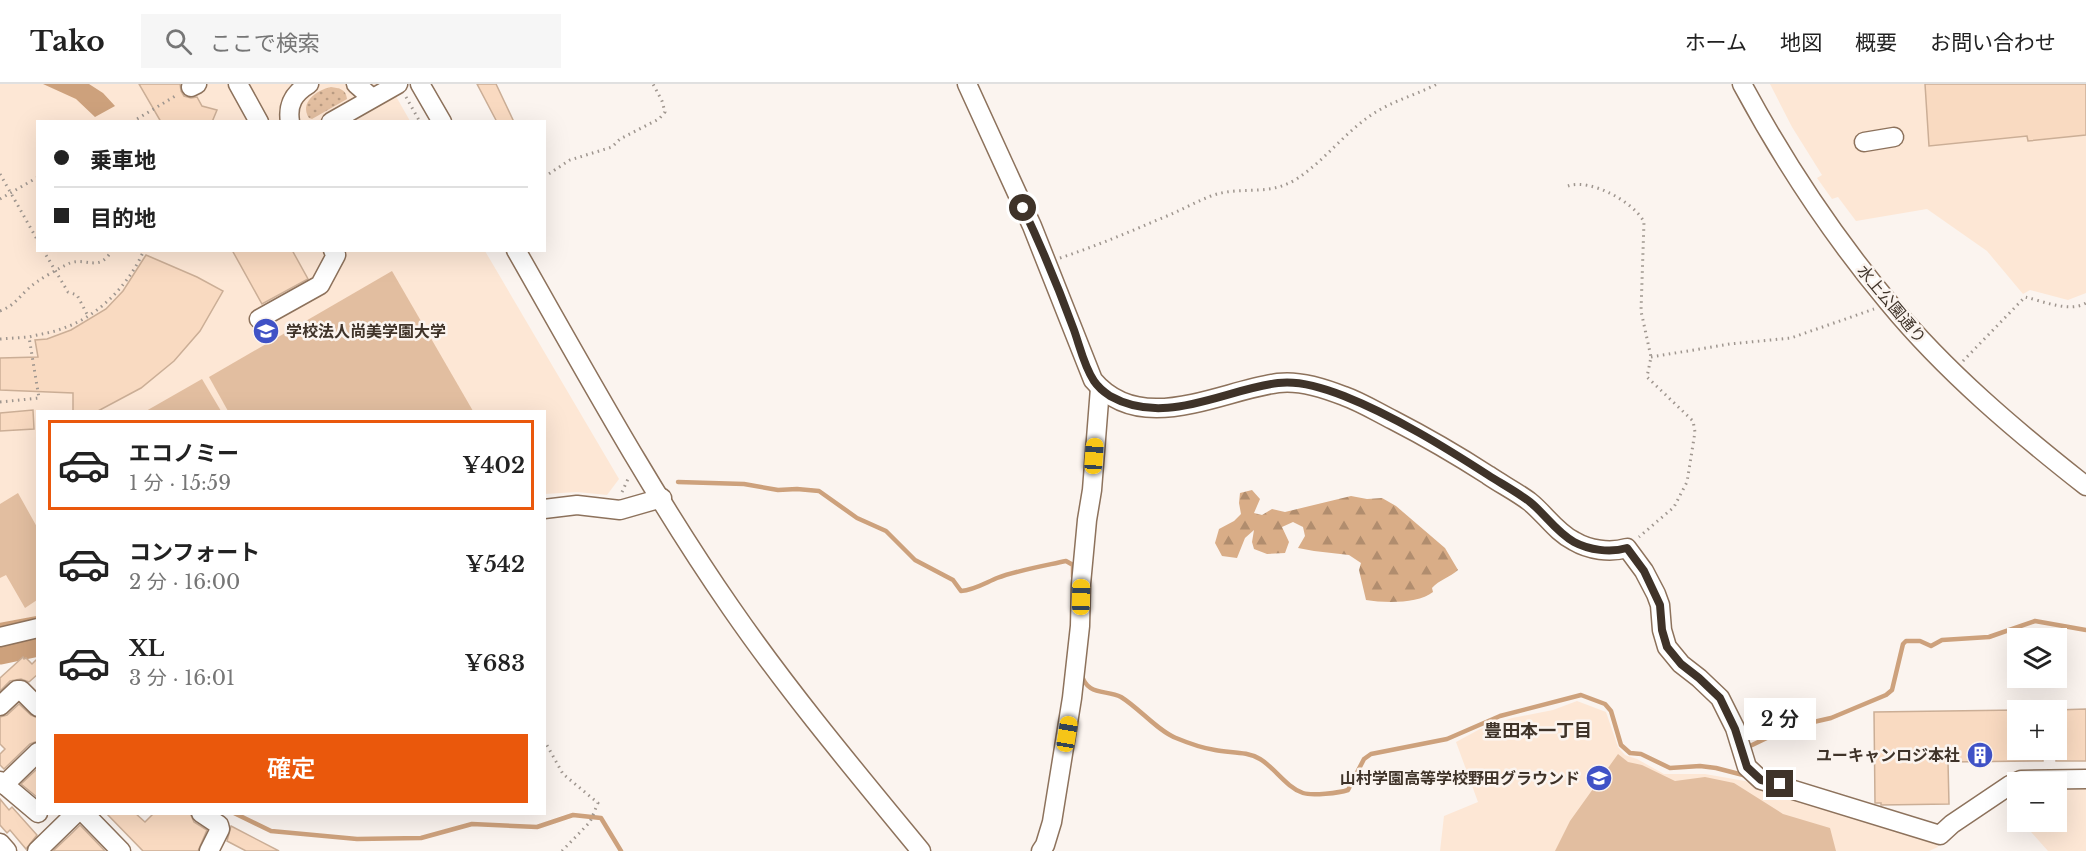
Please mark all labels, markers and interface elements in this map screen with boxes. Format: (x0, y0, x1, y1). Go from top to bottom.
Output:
search box (141, 14, 561, 68)
text: Tako (30, 24, 105, 59)
icon: search (162, 25, 195, 58)
text: ここで検索 (210, 30, 320, 57)
text: ホーム (1685, 30, 1747, 56)
text: 地図 (1780, 30, 1822, 56)
text: 概要 (1855, 30, 1897, 56)
text: お問い合わせ (1930, 30, 2056, 56)
text: 乗車地 (90, 147, 156, 174)
route start (1009, 194, 1036, 221)
text: 目的地 (90, 205, 156, 232)
street label: 水上公園通り (1853, 261, 1931, 347)
school or university icon: 学校法人尚美学園大学 (251, 316, 281, 346)
place label: 学校法人尚美学園大学 (286, 321, 446, 341)
car (1084, 437, 1104, 475)
icon: car (57, 438, 111, 492)
text: エコノミー (129, 440, 239, 467)
text: ¥402 (462, 452, 525, 479)
text: 1 分 · 15:59 (129, 471, 231, 495)
icon: car (57, 537, 111, 591)
text: コンフォート (129, 539, 260, 566)
text: ¥542 (466, 551, 525, 578)
text: 2 分 · 16:00 (129, 570, 240, 594)
car (1072, 579, 1090, 615)
map controls (2007, 628, 2067, 832)
button: layers (2007, 628, 2067, 688)
text: XL (129, 635, 164, 662)
icon: car (57, 636, 111, 690)
text: ¥683 (464, 650, 525, 677)
text: 3 分 · 16:01 (129, 666, 235, 690)
callout: 2 分 (1744, 697, 1816, 739)
button: + (2007, 700, 2067, 760)
text: 2 分 (1761, 707, 1799, 731)
car (1055, 715, 1079, 753)
district label: 豊田本一丁目 (1484, 720, 1592, 742)
button: 確定 (54, 734, 528, 803)
building icon: ユーキャンロジ本社 (1965, 740, 1995, 770)
place label: ユーキャンロジ本社 (1816, 745, 1960, 765)
school or university icon: 山村学園高等学校野田グラウンド (1584, 763, 1614, 793)
place label: 山村学園高等学校野田グラウンド (1340, 768, 1580, 788)
route end (1766, 770, 1793, 797)
button: − (2007, 772, 2067, 832)

